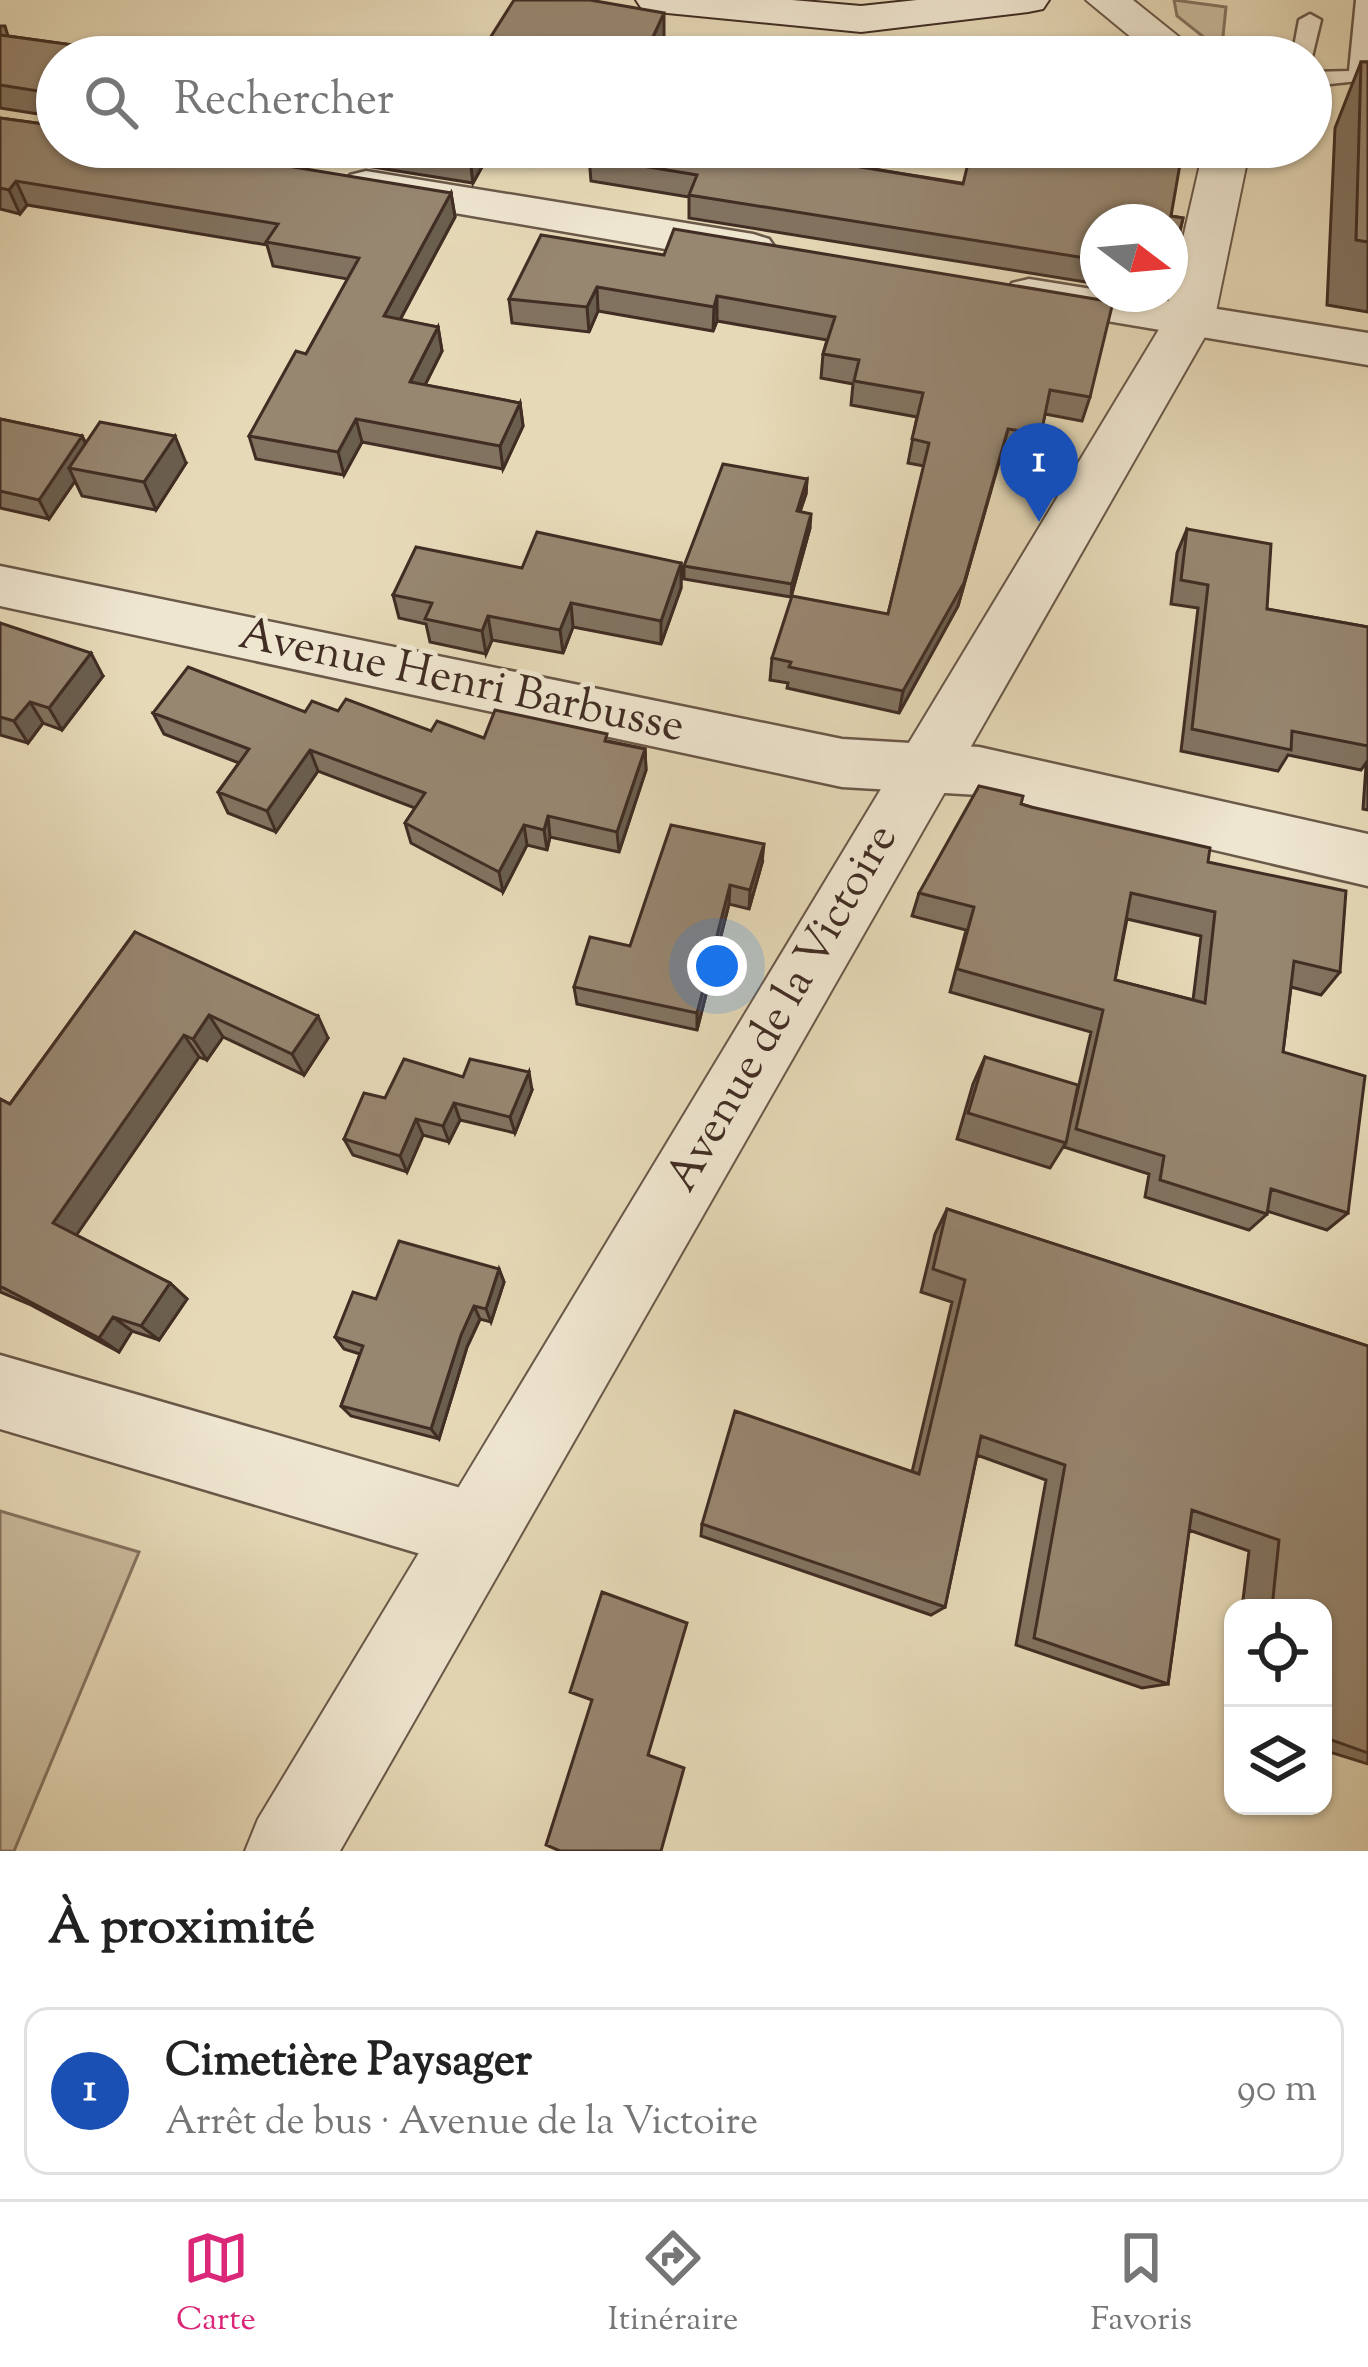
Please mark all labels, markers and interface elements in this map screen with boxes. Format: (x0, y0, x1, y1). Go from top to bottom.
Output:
search box (36, 36, 1332, 168)
icon: search (78, 69, 144, 135)
text: Rechercher (174, 70, 394, 135)
north arrow (1080, 204, 1188, 312)
pin: 1 (1000, 423, 1078, 522)
street label: Avenue Henri Barbusse (232, 604, 690, 762)
street label: Avenue de la Victoire (652, 813, 916, 1205)
your location (687, 936, 747, 996)
map controls (1224, 1599, 1332, 1815)
button: locate (1224, 1599, 1332, 1707)
button: layers (1224, 1707, 1332, 1815)
text: À proximité (48, 1893, 315, 1966)
text: Cimetière Paysager (165, 2031, 532, 2096)
text: 1 (83, 2063, 97, 2119)
text: 90 m (1237, 2063, 1317, 2119)
text: Arrêt de bus · Avenue de la Victoire (165, 2096, 758, 2152)
tab: Carte (176, 2225, 256, 2345)
tab: Itinéraire (608, 2225, 738, 2345)
tab: Favoris (1090, 2225, 1192, 2345)

